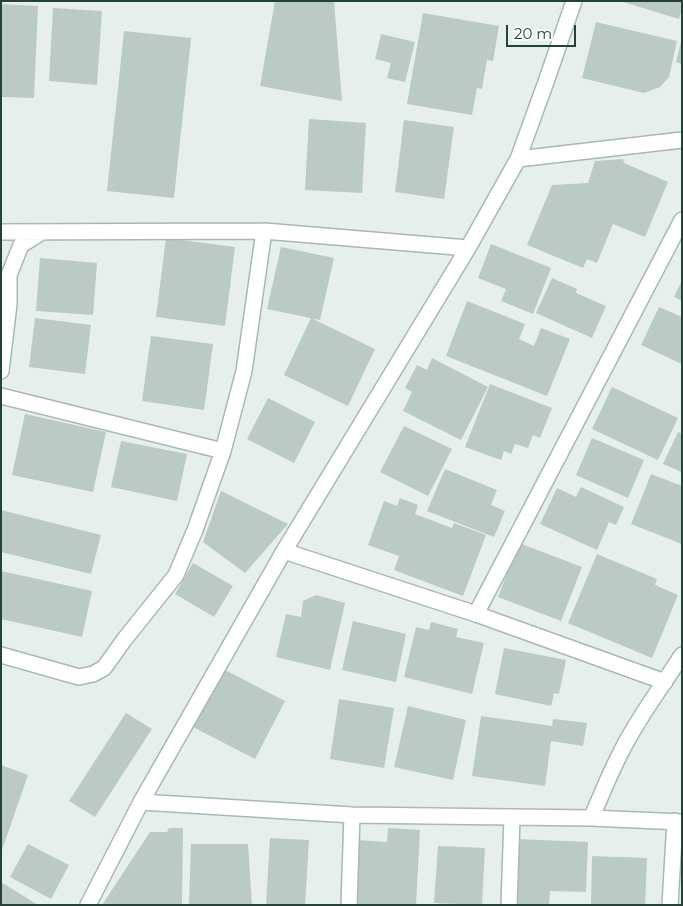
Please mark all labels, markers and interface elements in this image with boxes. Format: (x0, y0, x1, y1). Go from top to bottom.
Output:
scale bar (508, 15, 578, 47)
text: 20 m (514, 24, 552, 43)

